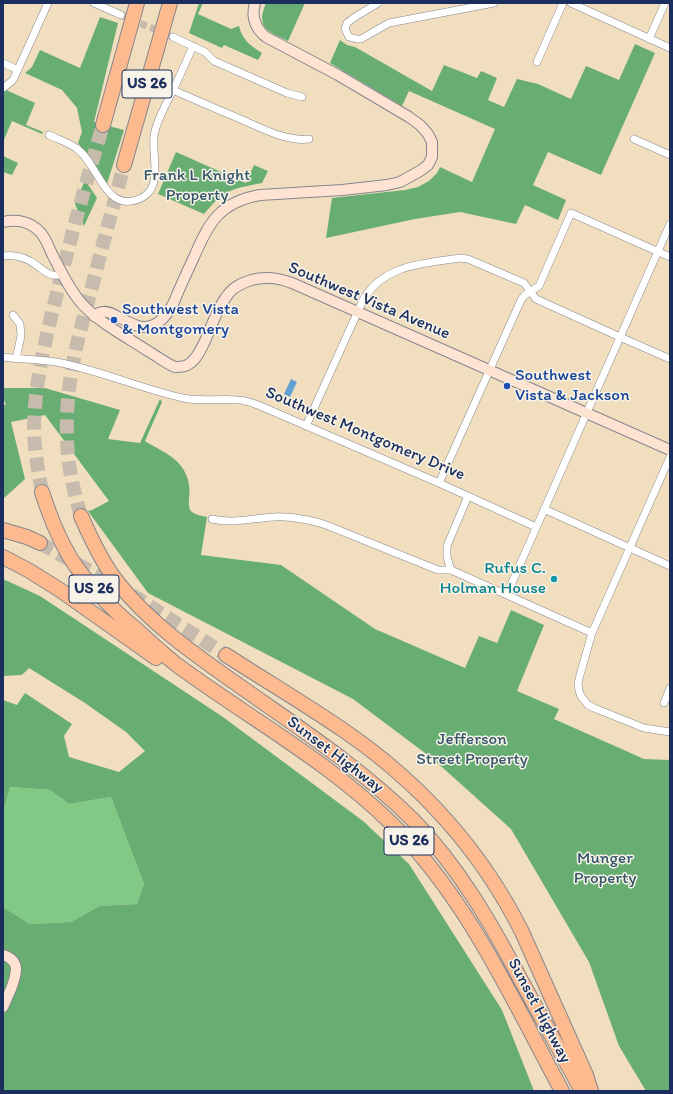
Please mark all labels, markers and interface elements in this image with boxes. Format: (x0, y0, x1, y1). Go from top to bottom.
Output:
road number: US 26 (122, 70, 172, 98)
park label: Frank L Knight Property (144, 166, 250, 206)
street label: Southwest Vista Avenue (285, 258, 453, 344)
place label: Southwest Vista & Montgomery (122, 300, 239, 340)
marker: Southwest Vista & Montgomery (109, 315, 119, 325)
place label: Southwest Vista & Jackson (515, 366, 630, 406)
marker: Southwest Vista & Jackson (502, 381, 512, 391)
street label: Southwest Montgomery Drive (262, 383, 468, 485)
place label: Rufus C. Holman House (440, 559, 546, 599)
marker: Rufus C. Holman House (549, 574, 559, 584)
road number: US 26 (69, 575, 119, 603)
street label: Sunset Highway (283, 712, 387, 798)
park label: Jefferson Street Property (416, 730, 528, 770)
road number: US 26 (384, 827, 434, 855)
park label: Munger Property (574, 849, 636, 889)
street label: Sunset Highway (503, 955, 575, 1067)

